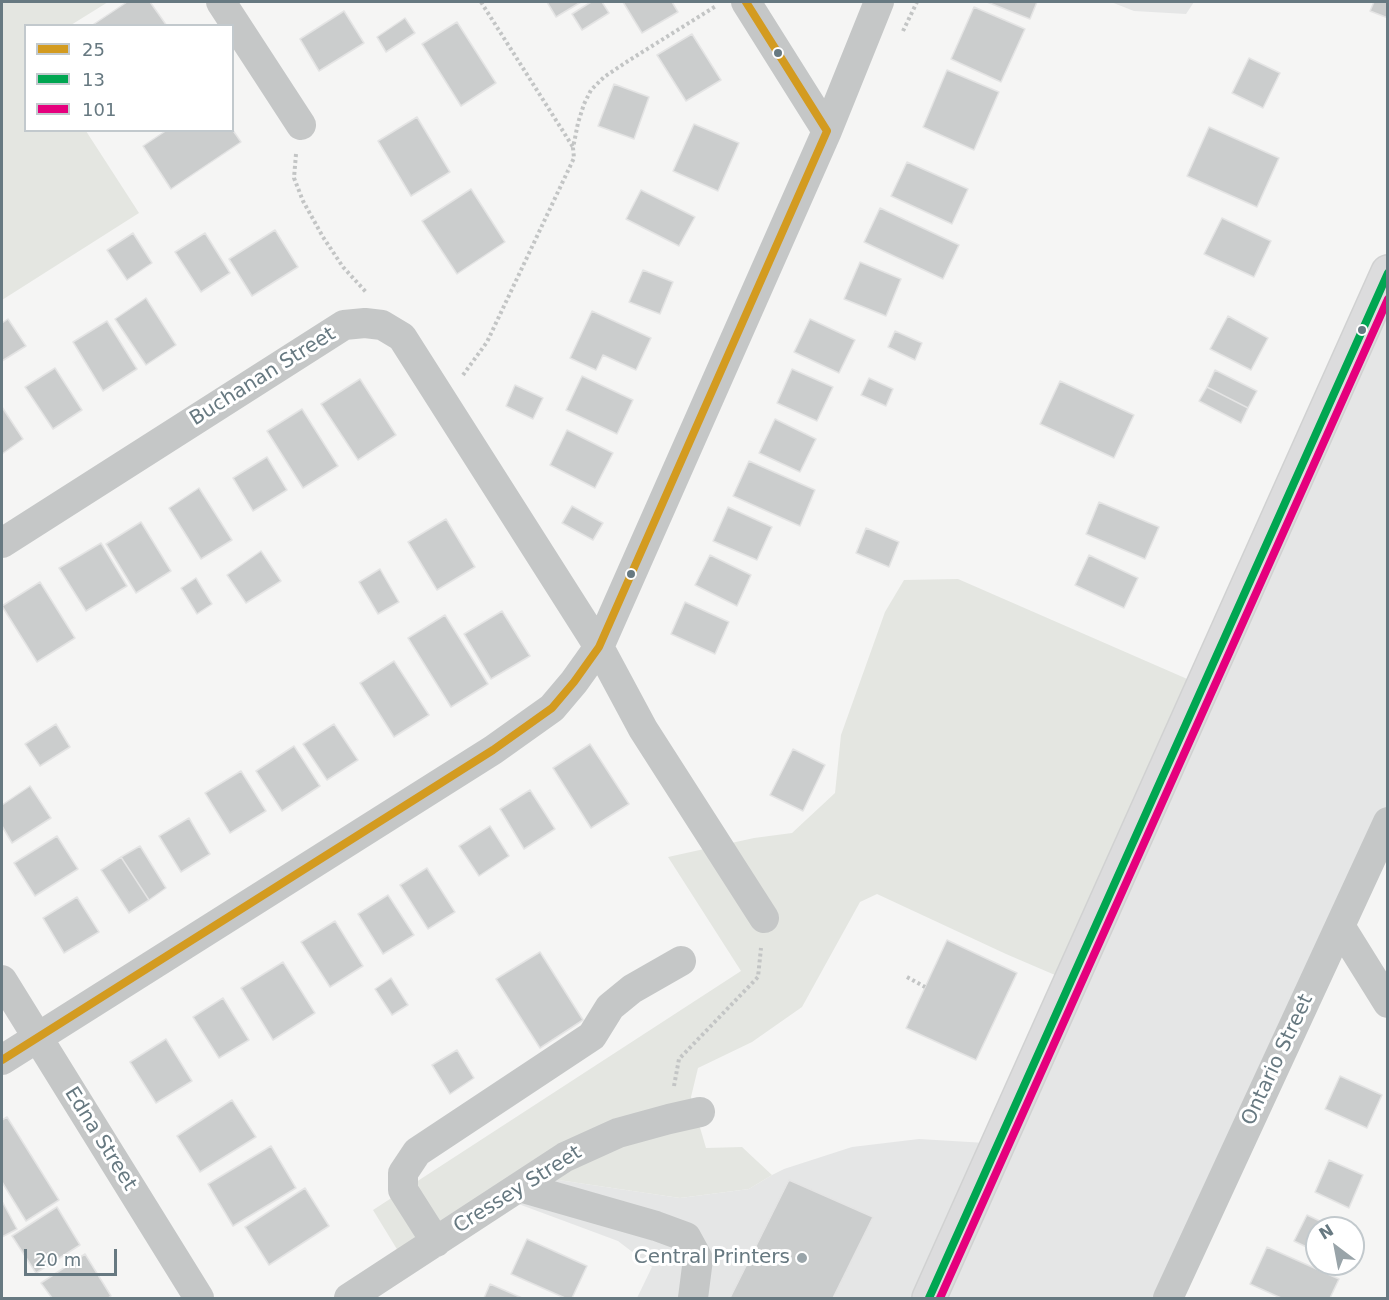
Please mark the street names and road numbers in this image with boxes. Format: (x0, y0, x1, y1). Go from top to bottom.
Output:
street label: Buchanan Street (186, 323, 340, 431)
street label: Ontario Street (1237, 991, 1319, 1129)
street label: Edna Street (59, 1083, 141, 1195)
street label: Cressey Street (450, 1141, 586, 1239)

